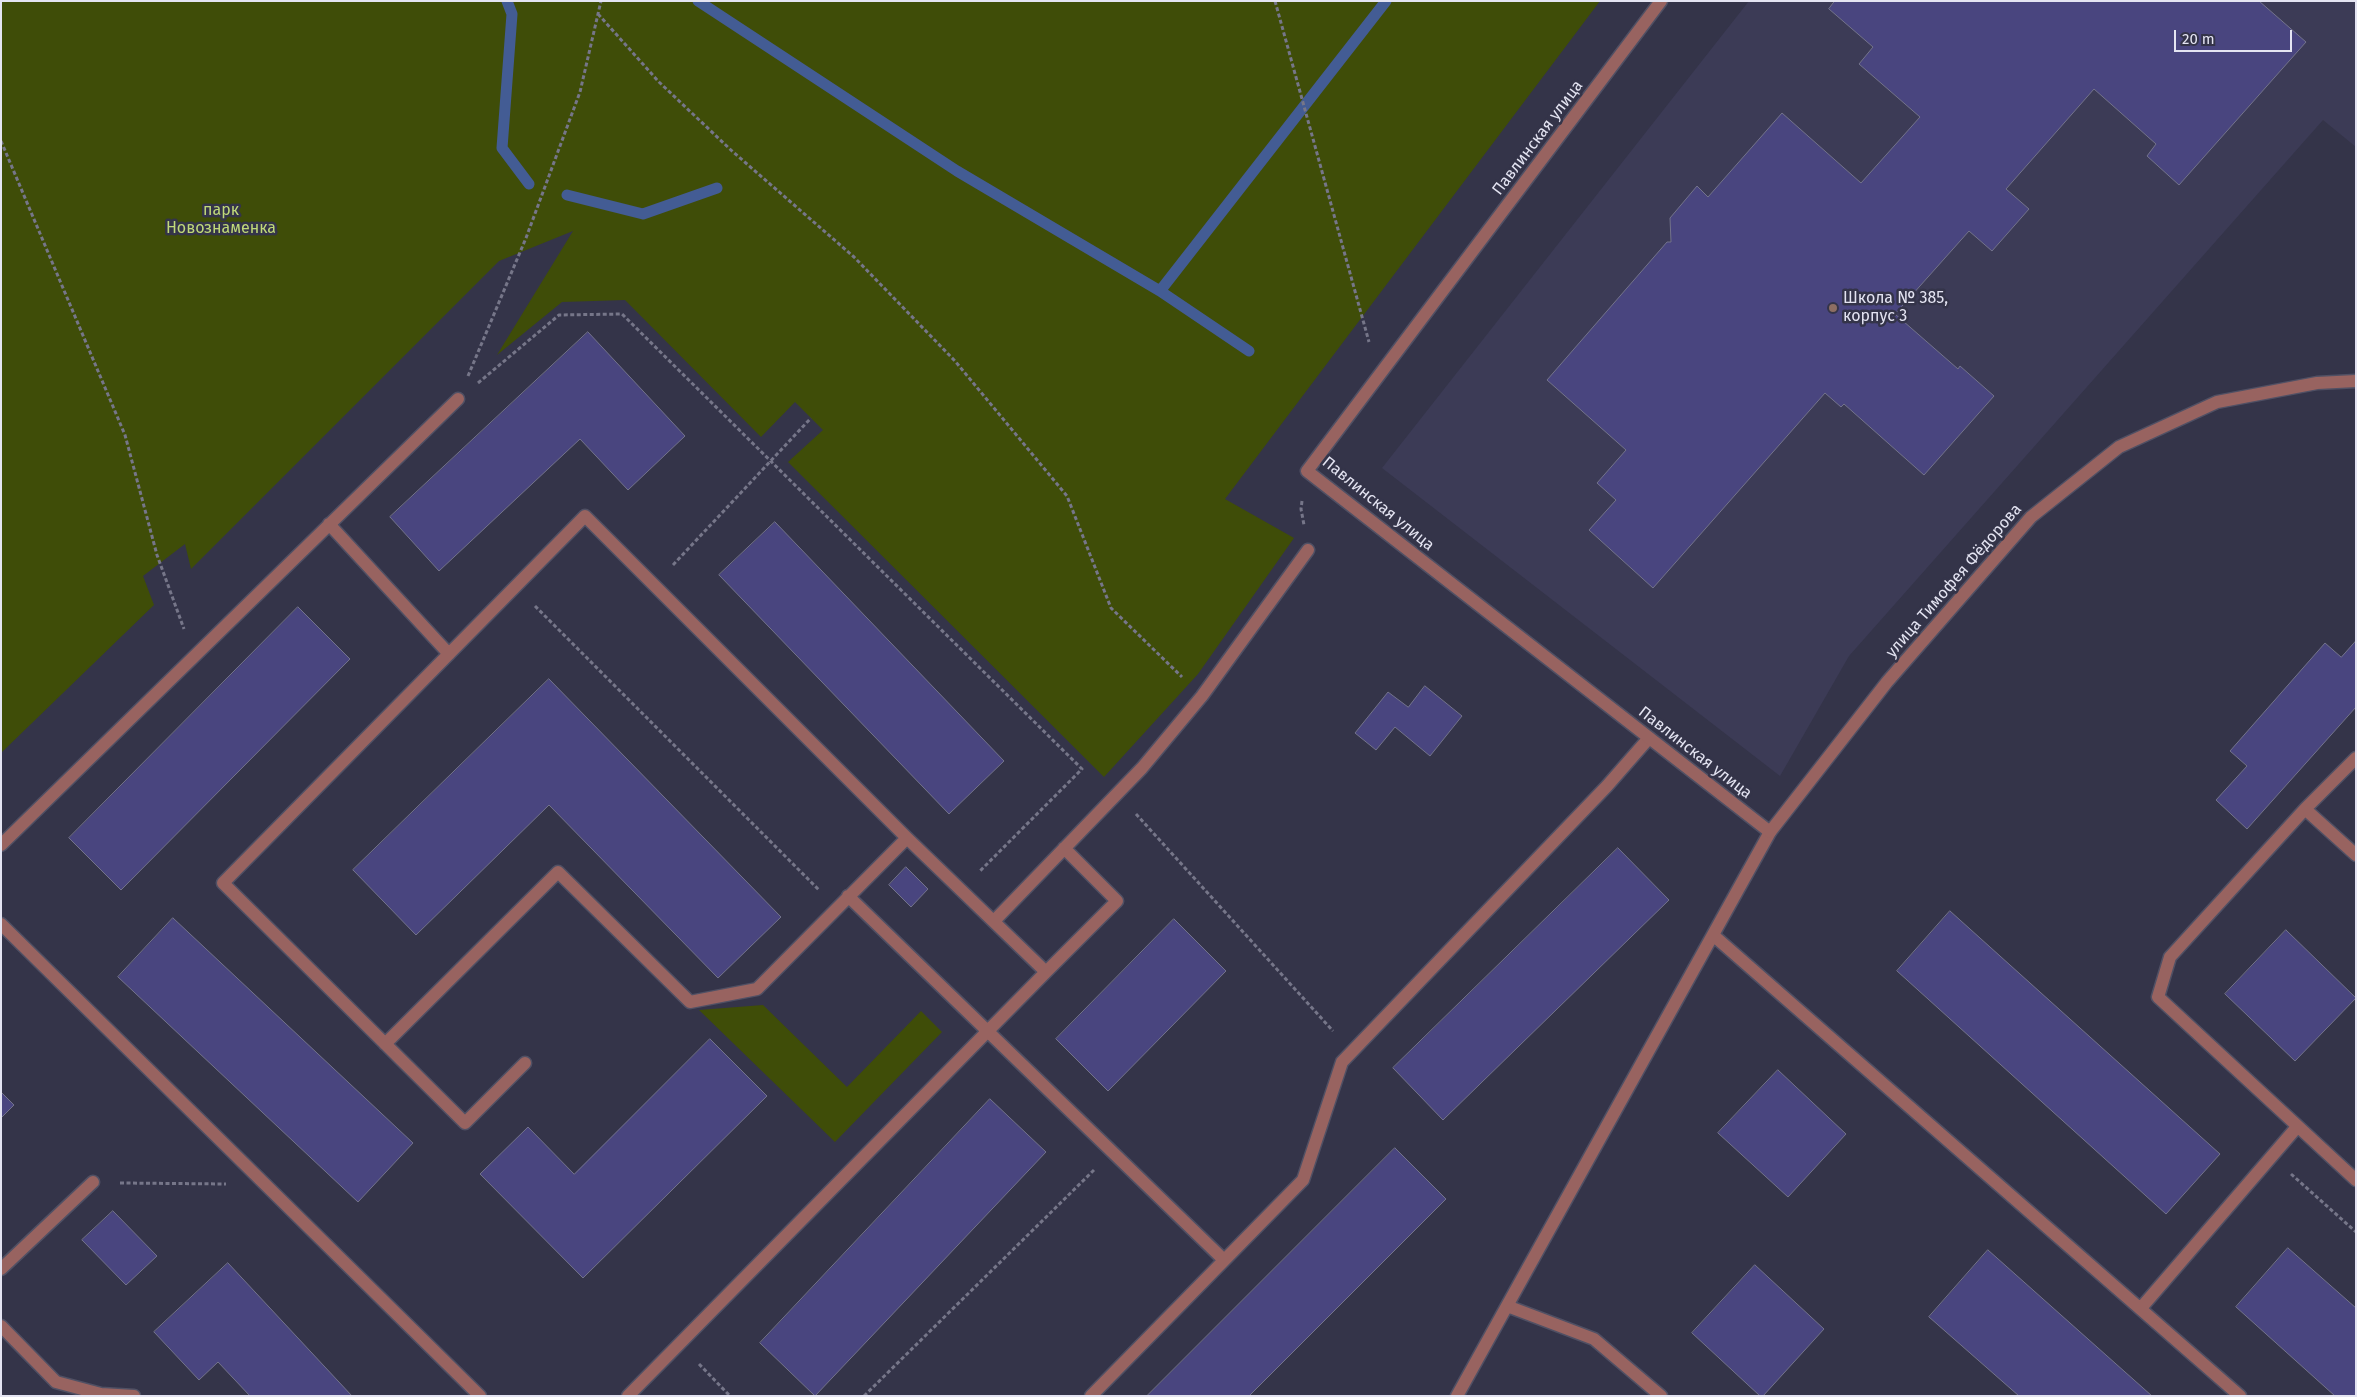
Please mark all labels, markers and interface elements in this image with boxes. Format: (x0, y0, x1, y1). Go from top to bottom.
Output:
scale bar (2177, 20, 2294, 52)
text: 20 m (2182, 30, 2215, 48)
street label: Павлинская улица (1489, 77, 1587, 199)
park label: парк Новознаменка (166, 201, 276, 239)
place label: Школа № 385, корпус 3 (1843, 289, 1948, 327)
marker: Школа № 385, корпус 3 (1827, 302, 1839, 314)
street label: Павлинская улица (1318, 453, 1438, 555)
street label: улица Тимофея Фёдорова (1882, 500, 2026, 662)
street label: Павлинская улица (1634, 703, 1756, 803)

